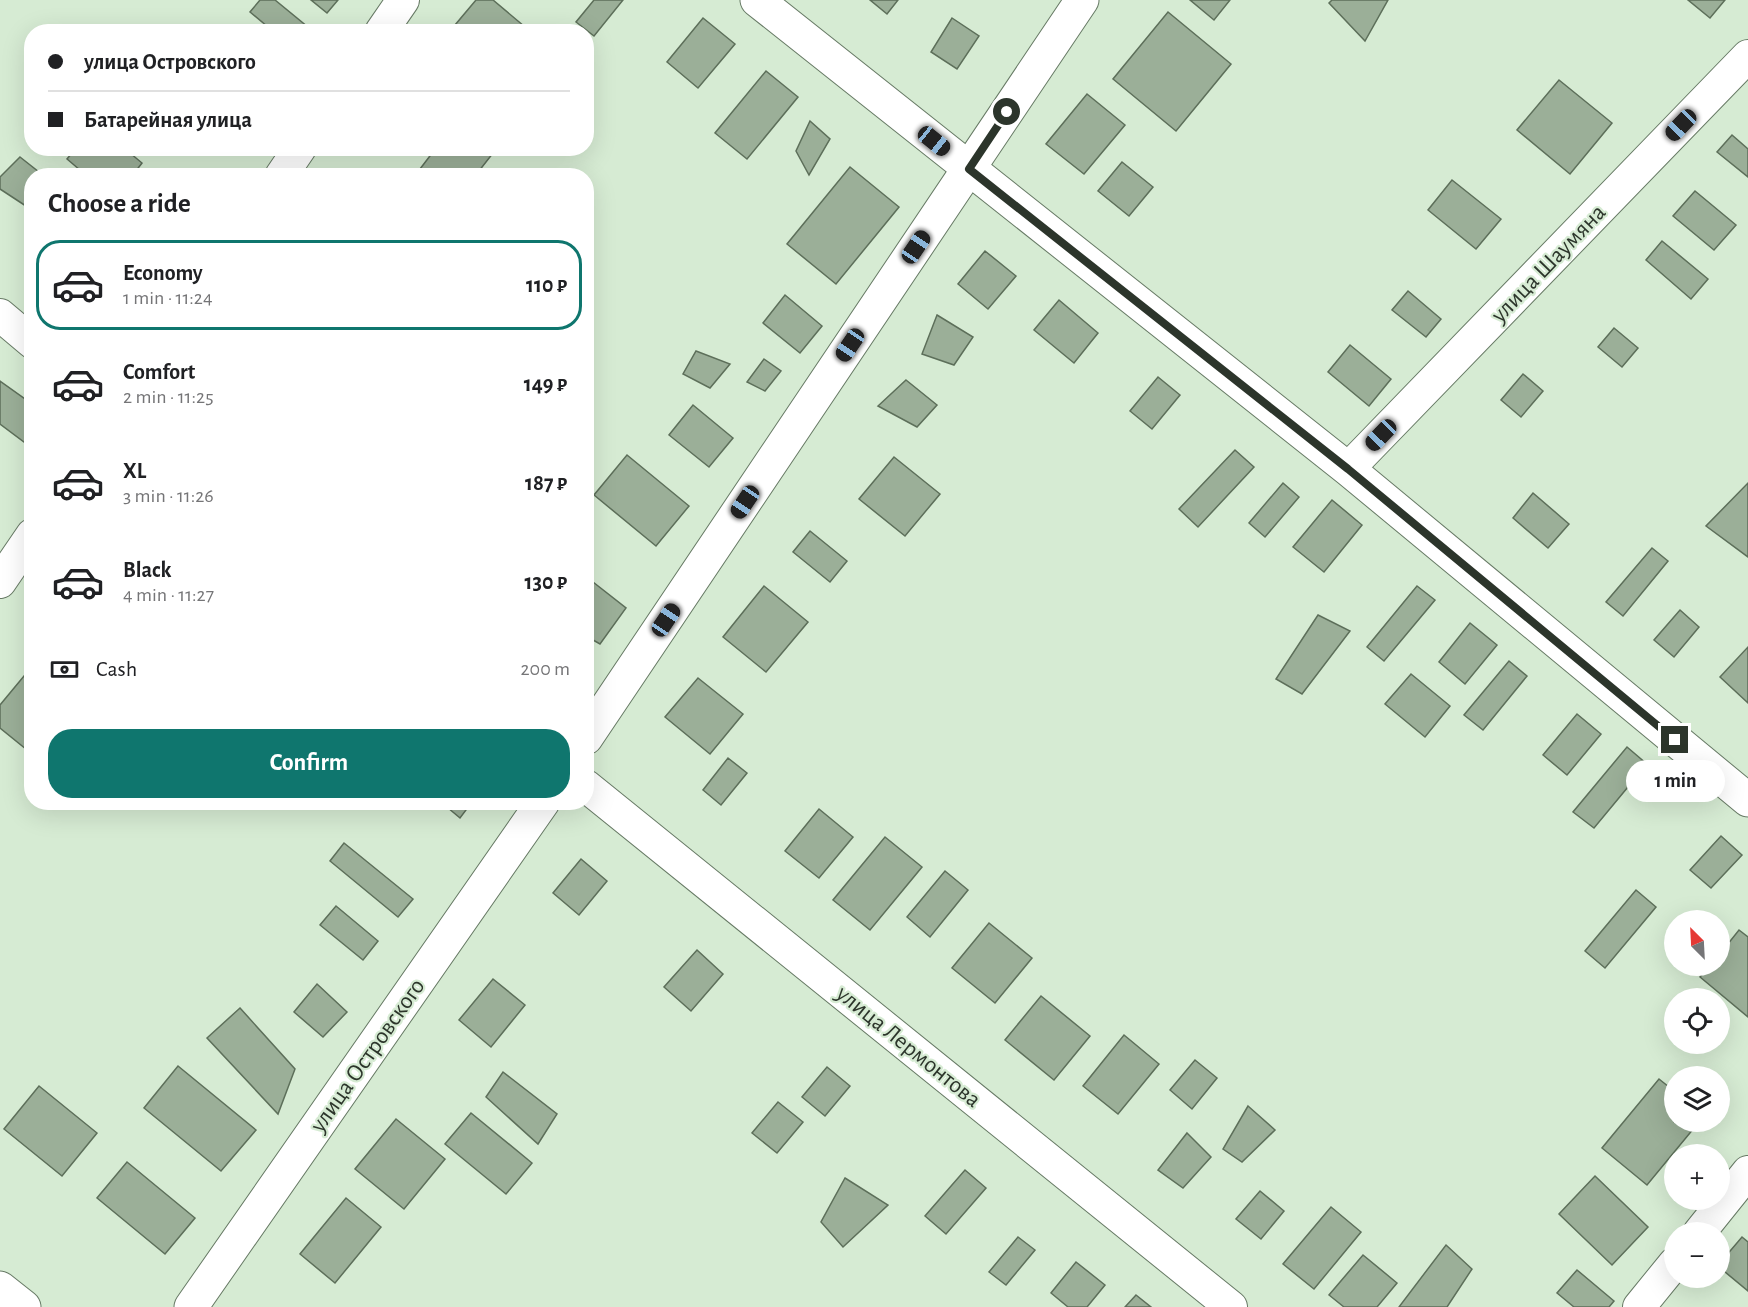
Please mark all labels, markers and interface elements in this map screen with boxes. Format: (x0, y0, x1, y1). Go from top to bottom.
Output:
text: улица Островского (84, 51, 256, 73)
route start (993, 98, 1020, 125)
car (1662, 106, 1700, 144)
text: Батарейная улица (84, 109, 252, 131)
car (914, 123, 954, 159)
text: Choose a ride (48, 190, 191, 217)
street label: улица Шаумяна (1486, 200, 1611, 328)
car (898, 227, 934, 267)
icon: car (51, 258, 105, 312)
text: Economy (123, 262, 203, 284)
text: 110 ₽ (526, 274, 567, 296)
text: 1 min · 11:24 (123, 288, 213, 308)
car (832, 325, 868, 365)
icon: car (51, 357, 105, 411)
text: Comfort (123, 361, 195, 383)
text: 149 ₽ (524, 373, 567, 395)
text: 2 min · 11:25 (123, 387, 214, 407)
car (1362, 416, 1400, 454)
icon: car (51, 456, 105, 510)
text: XL (123, 460, 146, 482)
text: 187 ₽ (525, 472, 567, 494)
car (727, 482, 763, 522)
text: 3 min · 11:26 (123, 486, 214, 506)
icon: car (51, 555, 105, 609)
text: Black (123, 559, 171, 581)
text: 130 ₽ (525, 571, 567, 593)
text: 4 min · 11:27 (123, 585, 214, 605)
car (648, 600, 684, 640)
icon: cash (48, 653, 81, 686)
text: Cash (96, 658, 137, 680)
text: 200 m (520, 659, 570, 679)
route end (1661, 726, 1688, 753)
button: Confirm (48, 729, 570, 798)
callout: 1 min (1626, 761, 1724, 803)
text: 1 min (1654, 771, 1697, 791)
north arrow (1664, 910, 1730, 976)
map controls (1664, 910, 1730, 1288)
street label: улица Островского (305, 974, 430, 1138)
street label: улица Лермонтова (831, 981, 985, 1112)
button: locate (1664, 988, 1730, 1054)
button: layers (1664, 1066, 1730, 1132)
button: + (1664, 1144, 1730, 1210)
button: − (1664, 1222, 1730, 1288)

